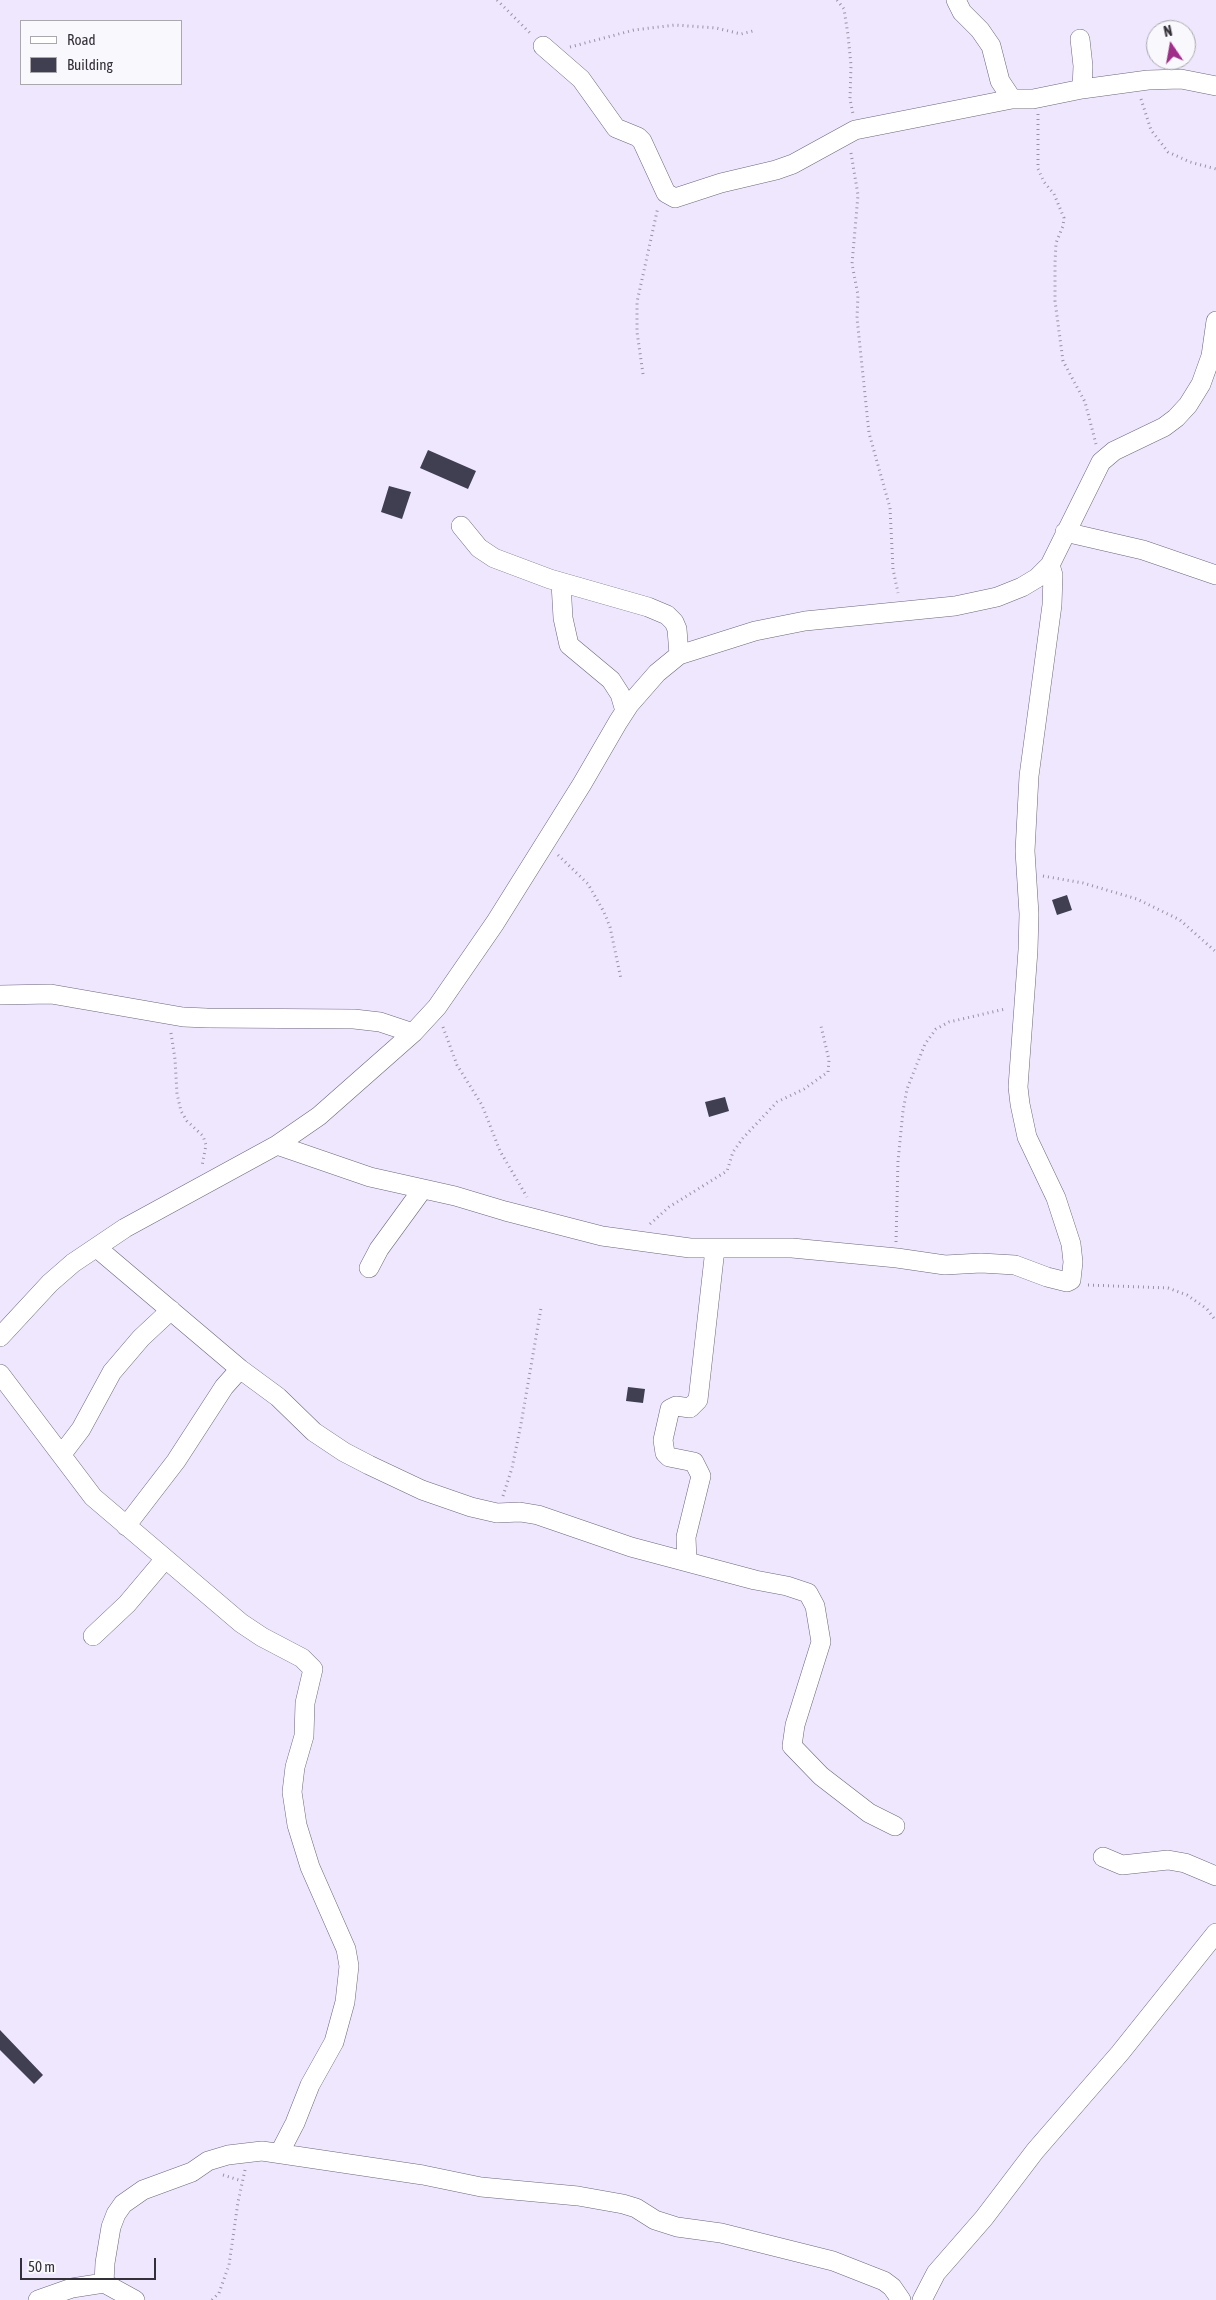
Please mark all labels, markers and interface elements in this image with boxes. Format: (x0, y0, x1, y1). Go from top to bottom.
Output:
legend (20, 20, 182, 85)
north arrow (1146, 20, 1196, 70)
text: N (1162, 23, 1174, 40)
text: Road (67, 31, 96, 48)
text: Building (67, 56, 113, 73)
scale bar (22, 2248, 159, 2280)
text: 50 m (28, 2258, 55, 2275)

